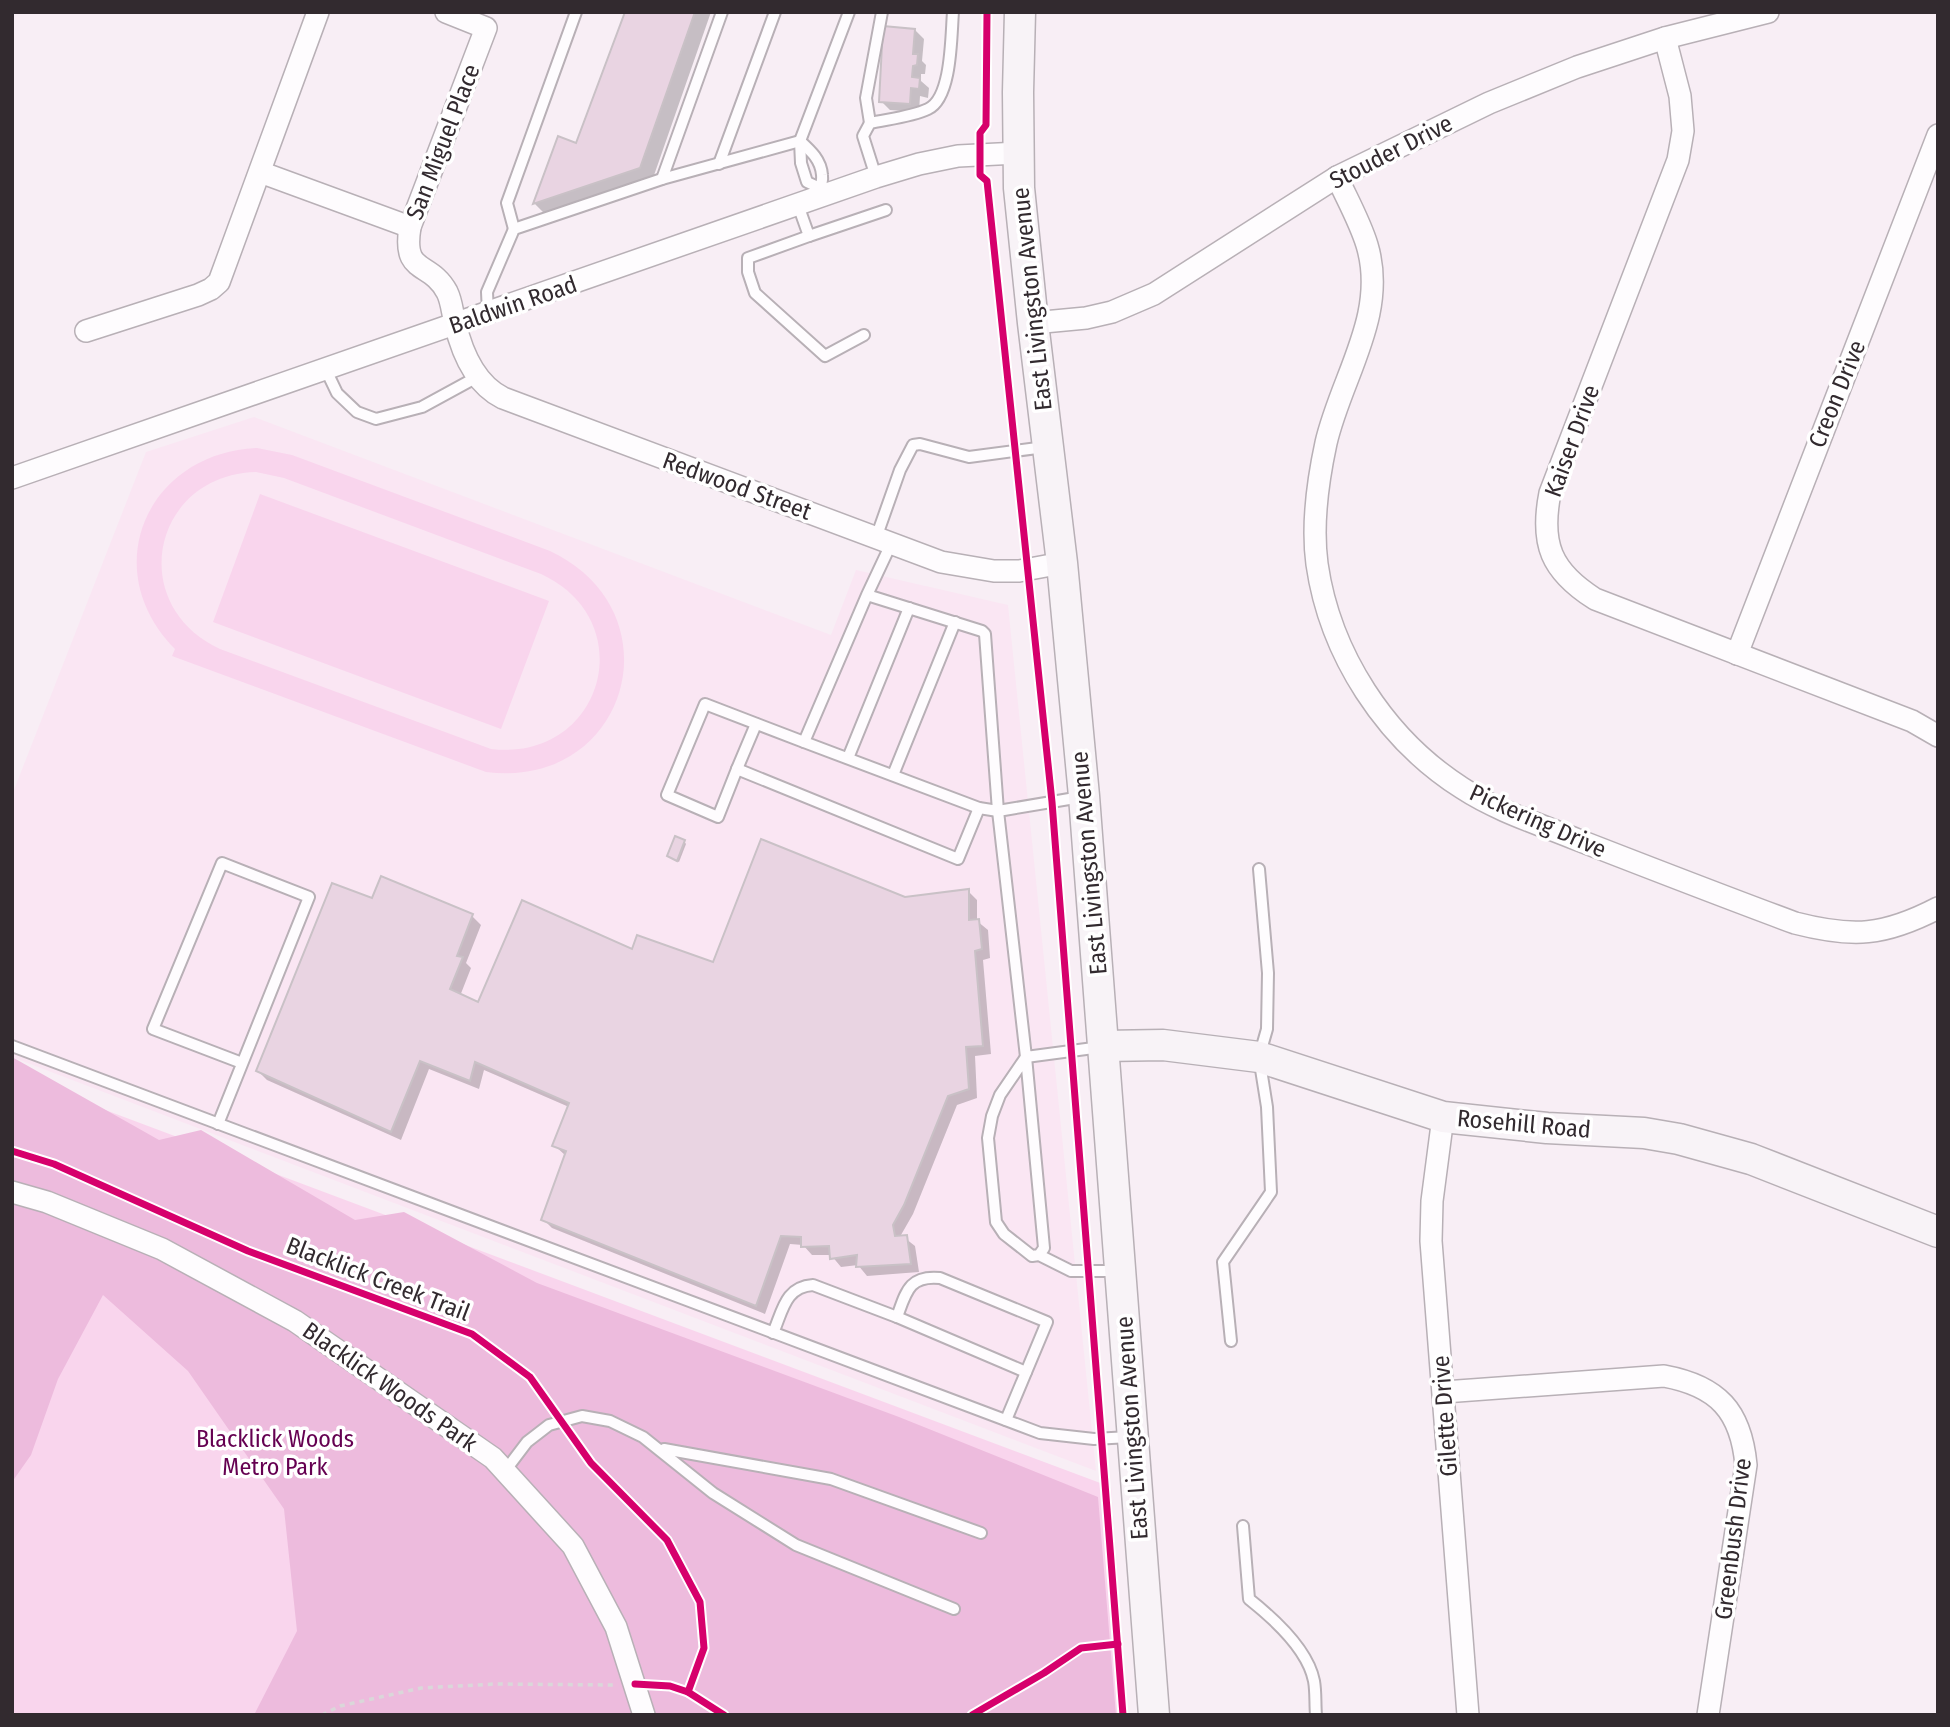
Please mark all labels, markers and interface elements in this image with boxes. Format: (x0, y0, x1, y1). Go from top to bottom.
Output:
street label: San Miguel Place (400, 60, 486, 224)
street label: Stouder Drive (1325, 109, 1457, 195)
street label: East Livingston Avenue (1006, 186, 1058, 412)
street label: Baldwin Road (445, 270, 581, 340)
street label: Creon Drive (1803, 336, 1871, 452)
street label: Kaiser Drive (1539, 381, 1605, 501)
street label: Redwood Street (659, 446, 815, 526)
street label: East Livingston Avenue (1065, 750, 1113, 976)
street label: Pickering Drive (1465, 778, 1611, 864)
street label: Rosehill Road (1456, 1104, 1592, 1144)
street label: Blacklick Creek Trail (282, 1231, 474, 1327)
street label: East Livingston Avenue (1110, 1315, 1154, 1541)
street label: Blacklick Woods Park (297, 1316, 483, 1458)
street label: Gilette Drive (1427, 1354, 1463, 1478)
park label: Blacklick Woods Metro Park (196, 1425, 354, 1481)
street label: Greenbush Drive (1709, 1457, 1757, 1621)

